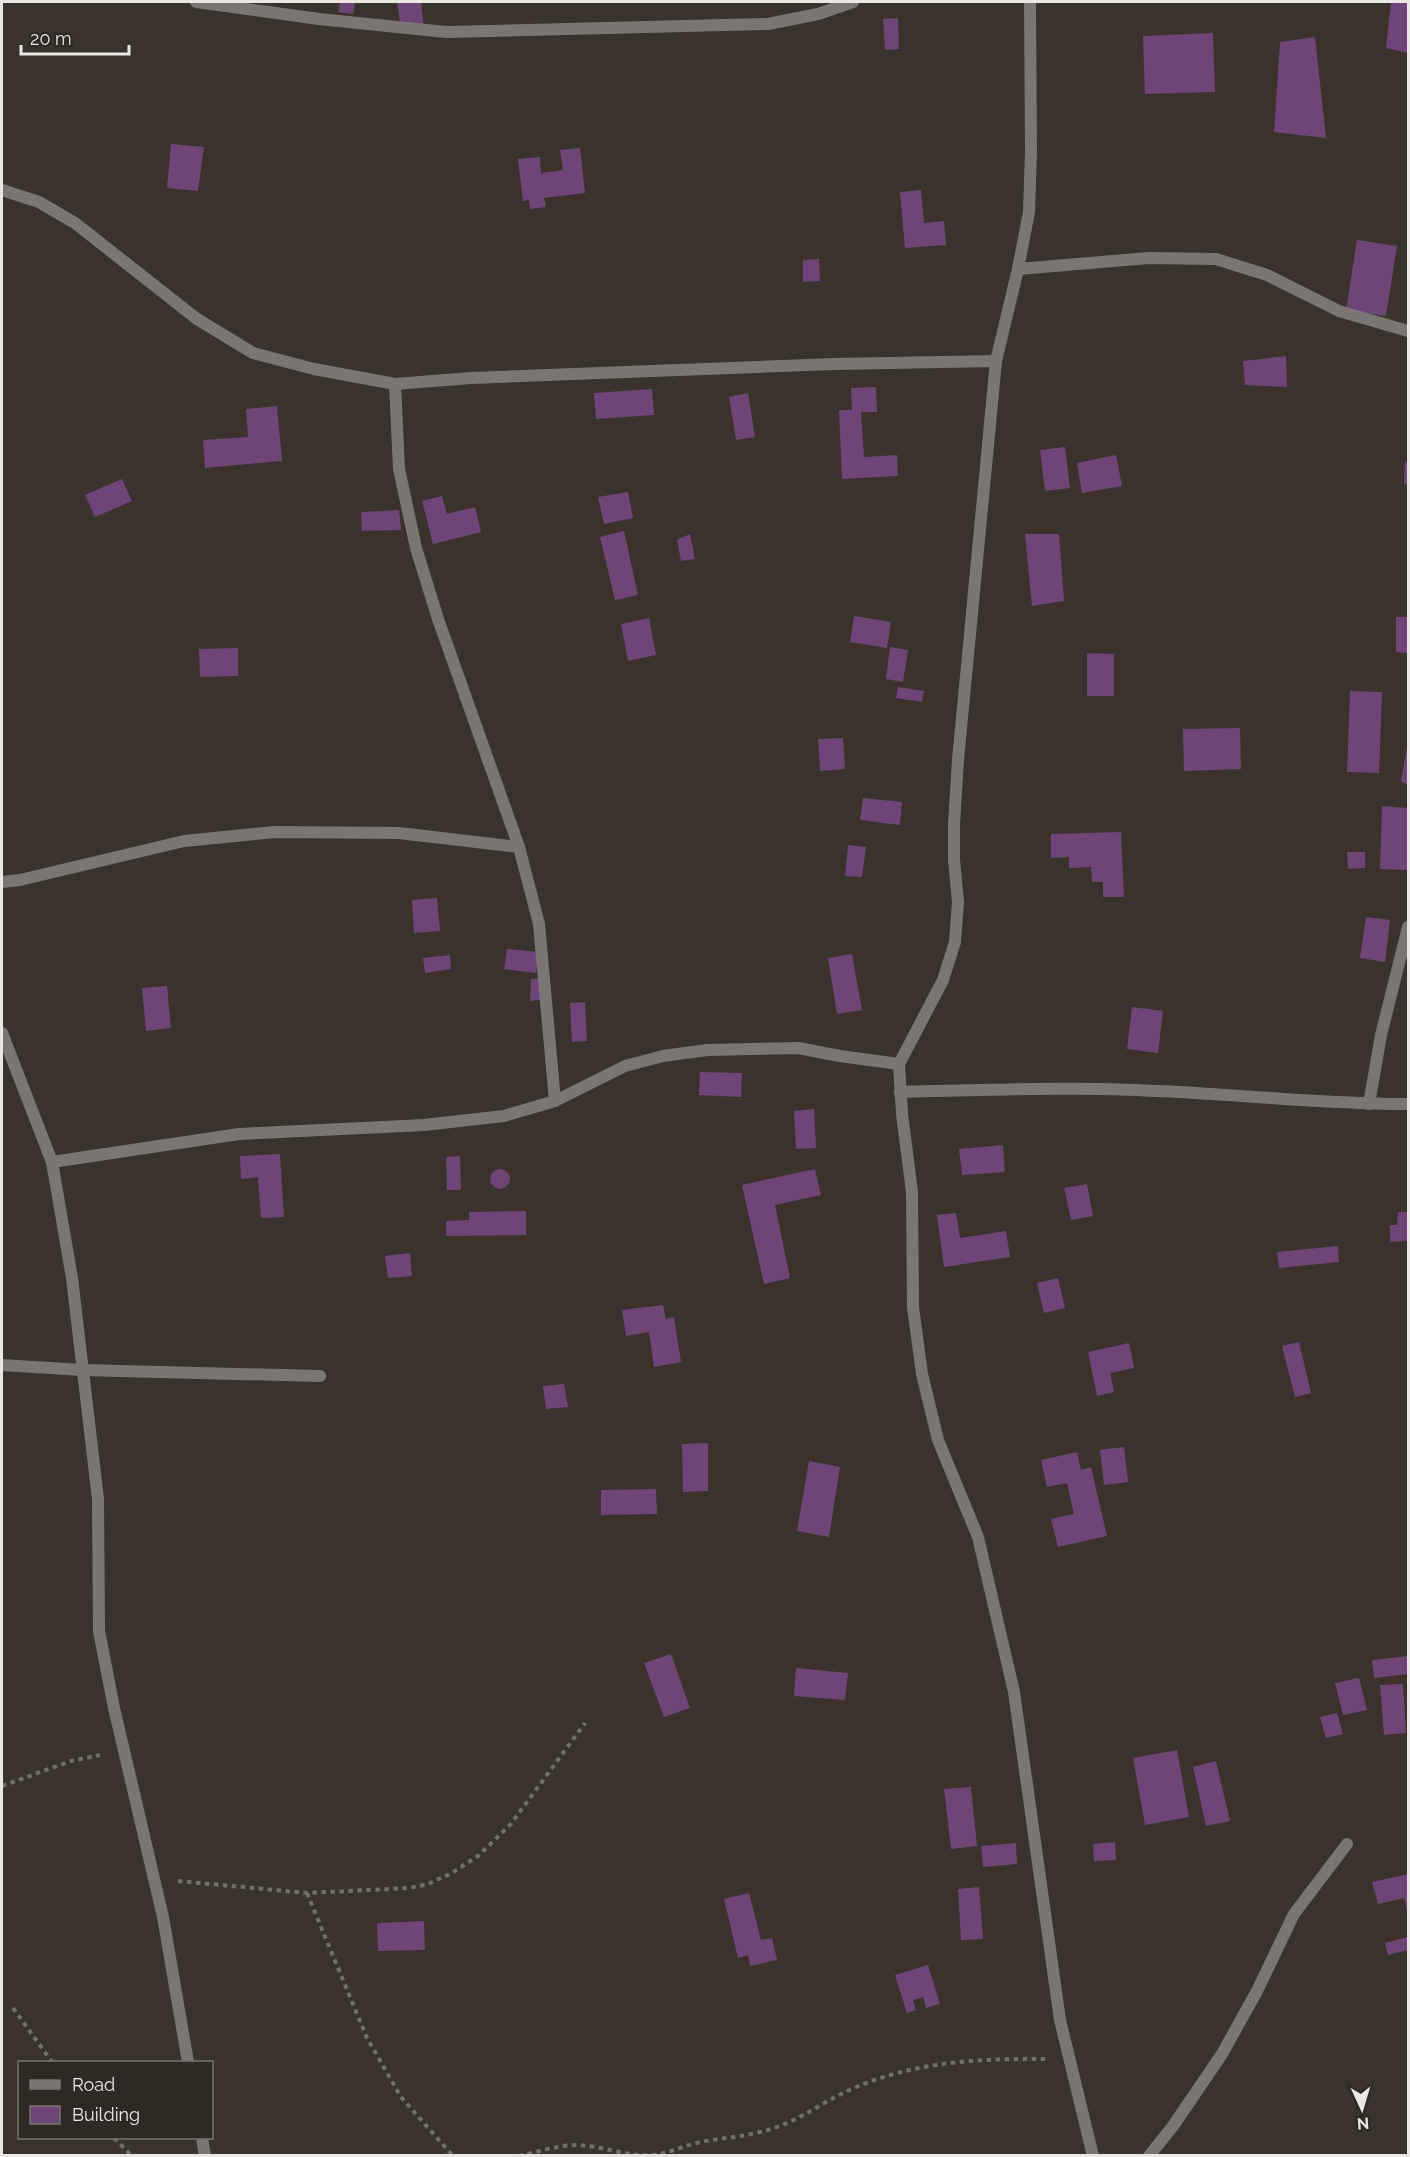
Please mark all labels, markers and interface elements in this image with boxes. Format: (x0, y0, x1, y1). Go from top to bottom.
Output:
scale bar (21, 18, 129, 56)
text: 20 m (30, 28, 72, 49)
legend (18, 2061, 213, 2139)
text: Road (72, 2074, 115, 2095)
north arrow (1332, 2079, 1392, 2139)
text: Building (72, 2104, 140, 2125)
text: N (1356, 2114, 1370, 2133)

